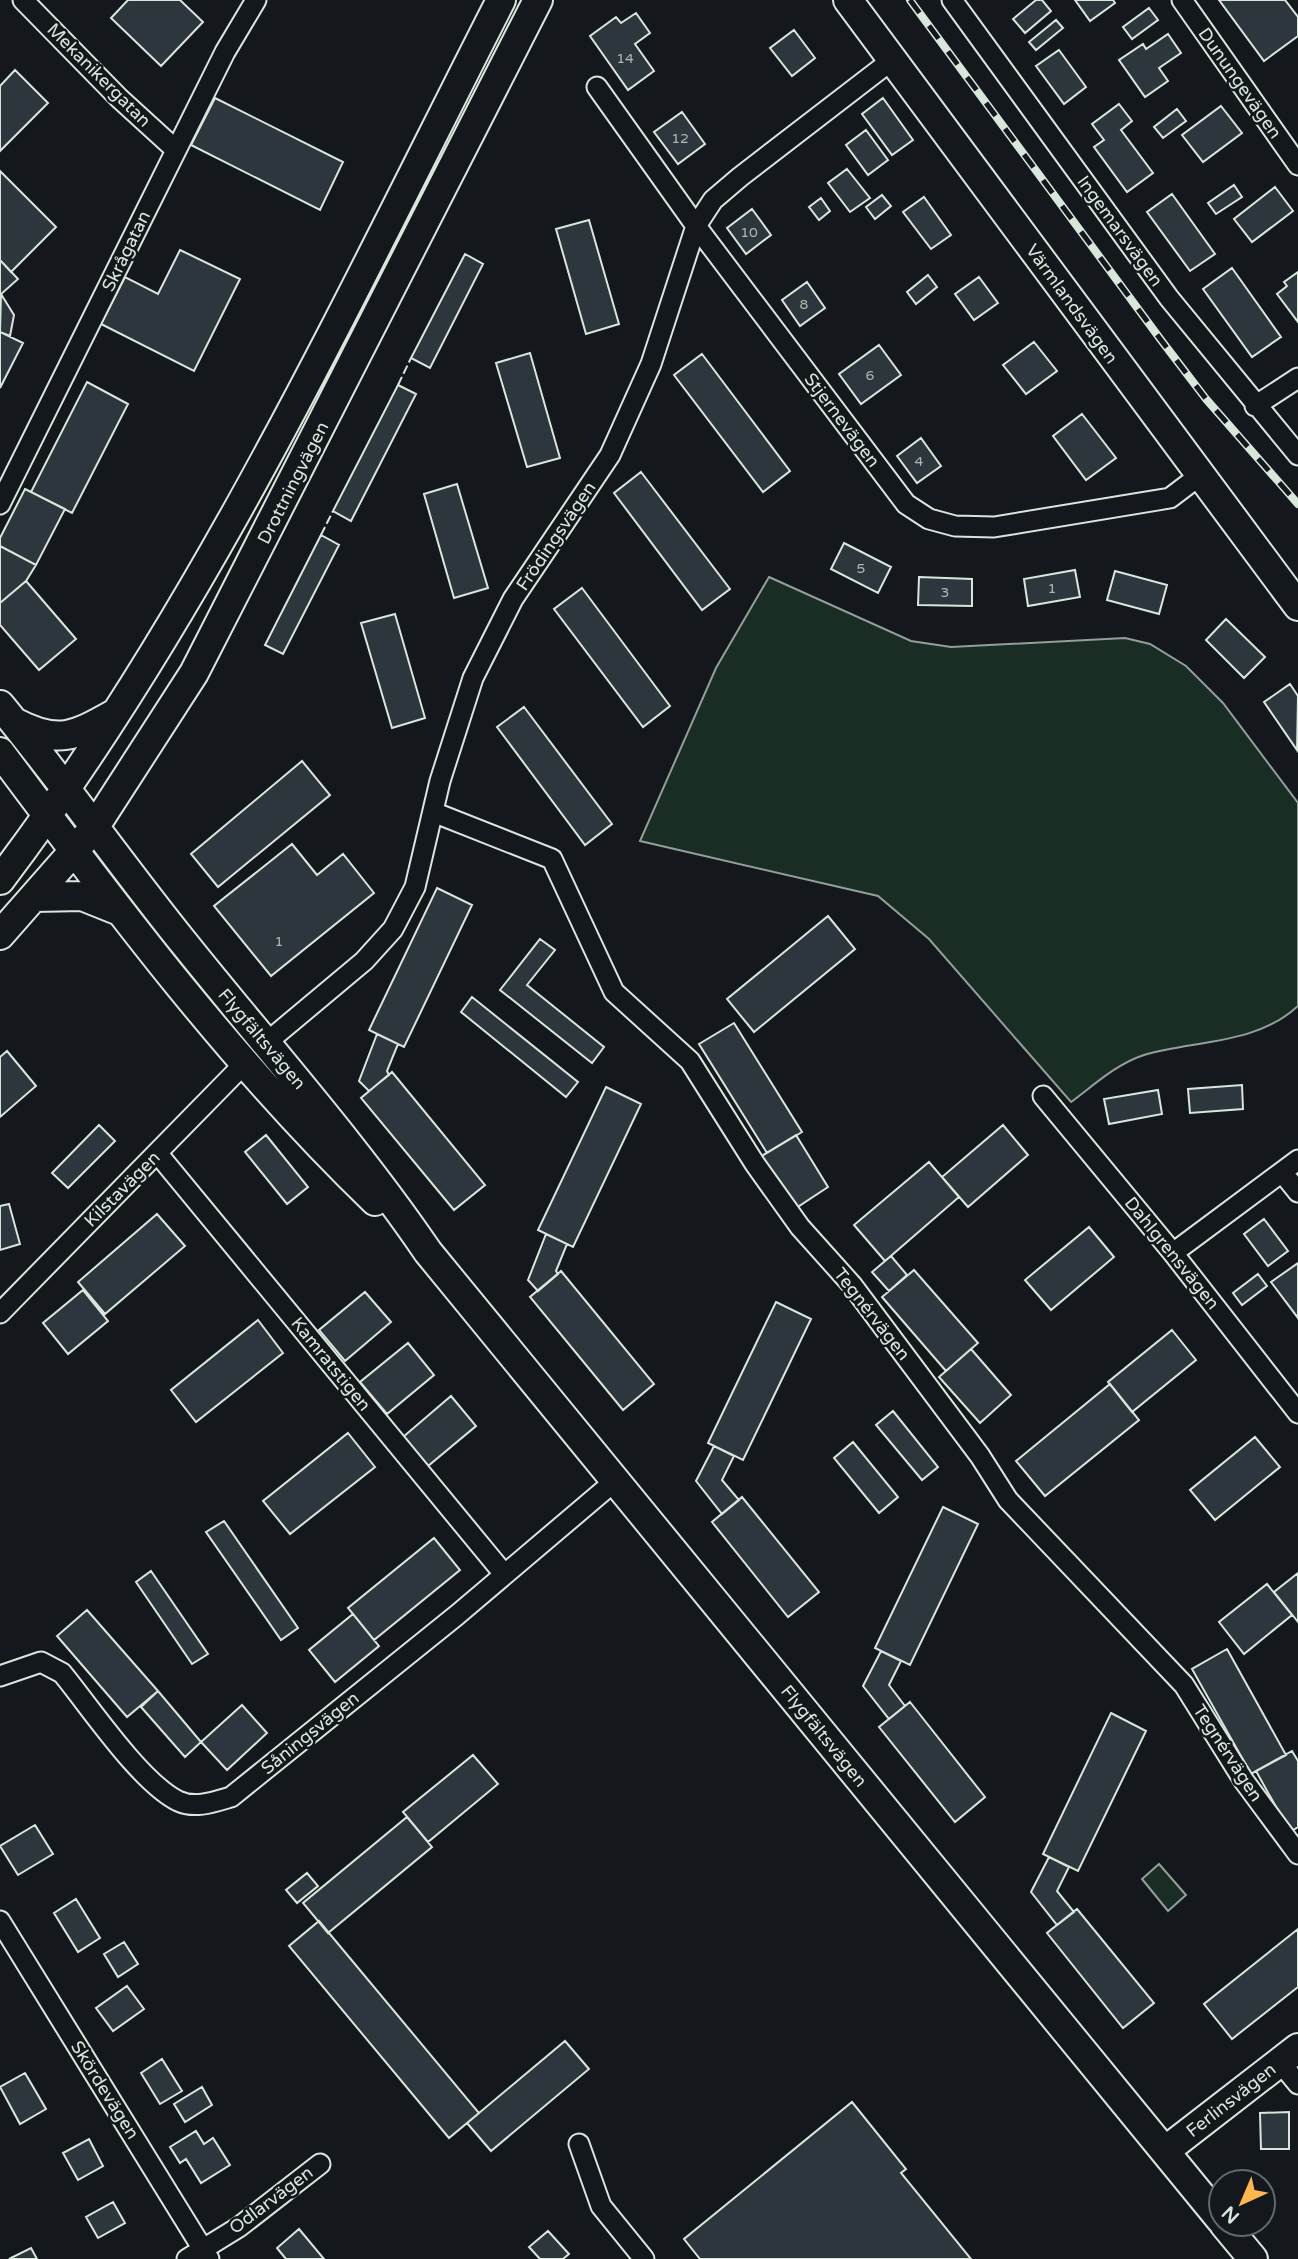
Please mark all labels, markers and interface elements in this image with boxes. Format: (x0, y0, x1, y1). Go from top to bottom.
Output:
street label: Mekanikergatan (42, 18, 156, 132)
street label: Dunungevägen (1194, 23, 1286, 143)
house number: 14 (616, 50, 634, 67)
house number: 12 (671, 130, 689, 147)
street label: Ingemarsvägen (1072, 171, 1168, 291)
street label: Skrågatan (97, 207, 155, 295)
house number: 10 (740, 224, 758, 241)
street label: Värmlandsvägen (1021, 240, 1123, 368)
house number: 8 (800, 296, 809, 313)
house number: 6 (866, 367, 875, 384)
street label: Stjernevägen (799, 369, 885, 471)
street label: Drottningvägen (253, 418, 333, 548)
house number: 4 (915, 453, 924, 470)
street label: Frödingsvägen (511, 477, 601, 595)
house number: 5 (857, 560, 865, 577)
house number: 1 (1048, 580, 1056, 597)
house number: 3 (941, 584, 949, 601)
house number: 1 (275, 933, 283, 950)
street label: Flygfältsvägen (213, 984, 311, 1094)
street label: Kilstavägen (79, 1146, 165, 1232)
street label: Dahlgrensvägen (1120, 1192, 1224, 1314)
street label: Tegnérvägen (829, 1263, 915, 1365)
street label: Kamratstigen (286, 1312, 376, 1416)
street label: Flygfältsvägen (776, 1681, 872, 1791)
street label: Såningsvägen (257, 1687, 363, 1779)
street label: Tegnérvägen (1188, 1700, 1268, 1806)
street label: Skördevägen (66, 2037, 144, 2143)
street label: Ferlinsvägen (1182, 2058, 1280, 2142)
street label: Odlarvägen (225, 2161, 317, 2239)
north arrow (1207, 2168, 1277, 2238)
text: N (1218, 2201, 1244, 2228)

